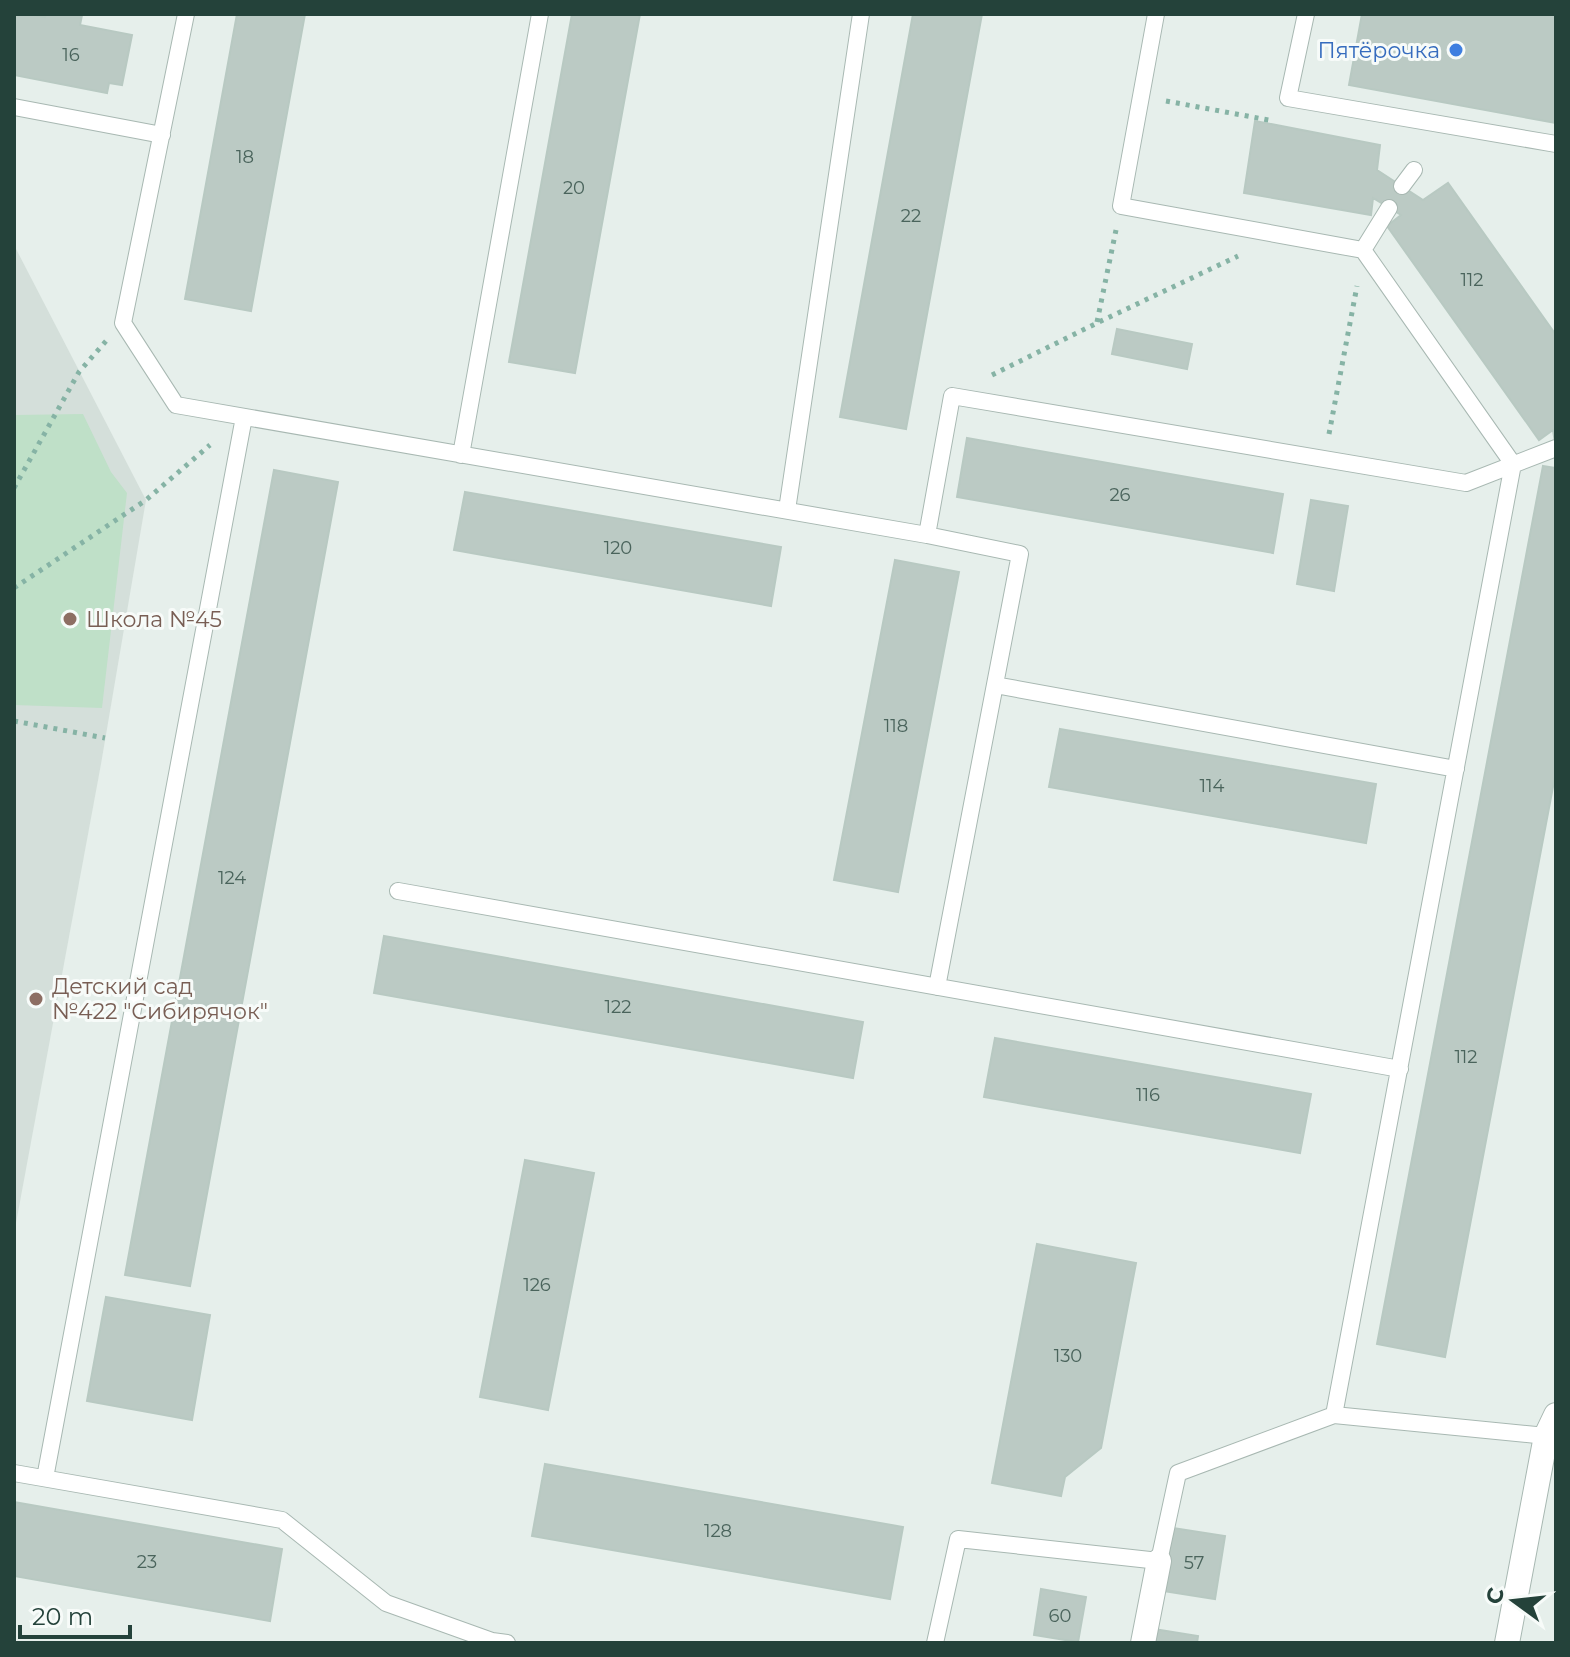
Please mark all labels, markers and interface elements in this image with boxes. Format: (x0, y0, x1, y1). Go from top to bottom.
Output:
place label: Пятёрочка (1317, 37, 1440, 64)
marker: Пятёрочка (1447, 41, 1465, 59)
house number: 16 (62, 44, 80, 66)
house number: 18 (236, 146, 254, 168)
house number: 20 (563, 177, 585, 199)
house number: 22 (901, 205, 921, 227)
house number: 112 (1460, 269, 1484, 291)
house number: 26 (1109, 484, 1131, 506)
house number: 120 (604, 537, 632, 559)
place label: Школа №45 (86, 606, 222, 633)
marker: Школа №45 (61, 610, 79, 628)
house number: 118 (884, 715, 908, 737)
house number: 114 (1200, 775, 1225, 797)
house number: 124 (218, 867, 246, 889)
place label: Детский сад №422 "Сибирячок" (52, 973, 268, 1025)
marker: Детский сад №422 "Сибирячок" (27, 990, 45, 1008)
house number: 122 (605, 996, 631, 1018)
house number: 112 (1454, 1046, 1478, 1068)
house number: 116 (1136, 1084, 1160, 1106)
house number: 126 (523, 1274, 551, 1296)
house number: 130 (1054, 1345, 1082, 1367)
house number: 128 (704, 1520, 732, 1542)
house number: 23 (137, 1551, 157, 1573)
house number: 57 (1184, 1552, 1204, 1574)
north arrow (1474, 1561, 1554, 1641)
text: С (1480, 1585, 1510, 1607)
scale bar (20, 1589, 130, 1639)
text: 20 m (32, 1602, 93, 1631)
house number: 60 (1049, 1605, 1071, 1627)

